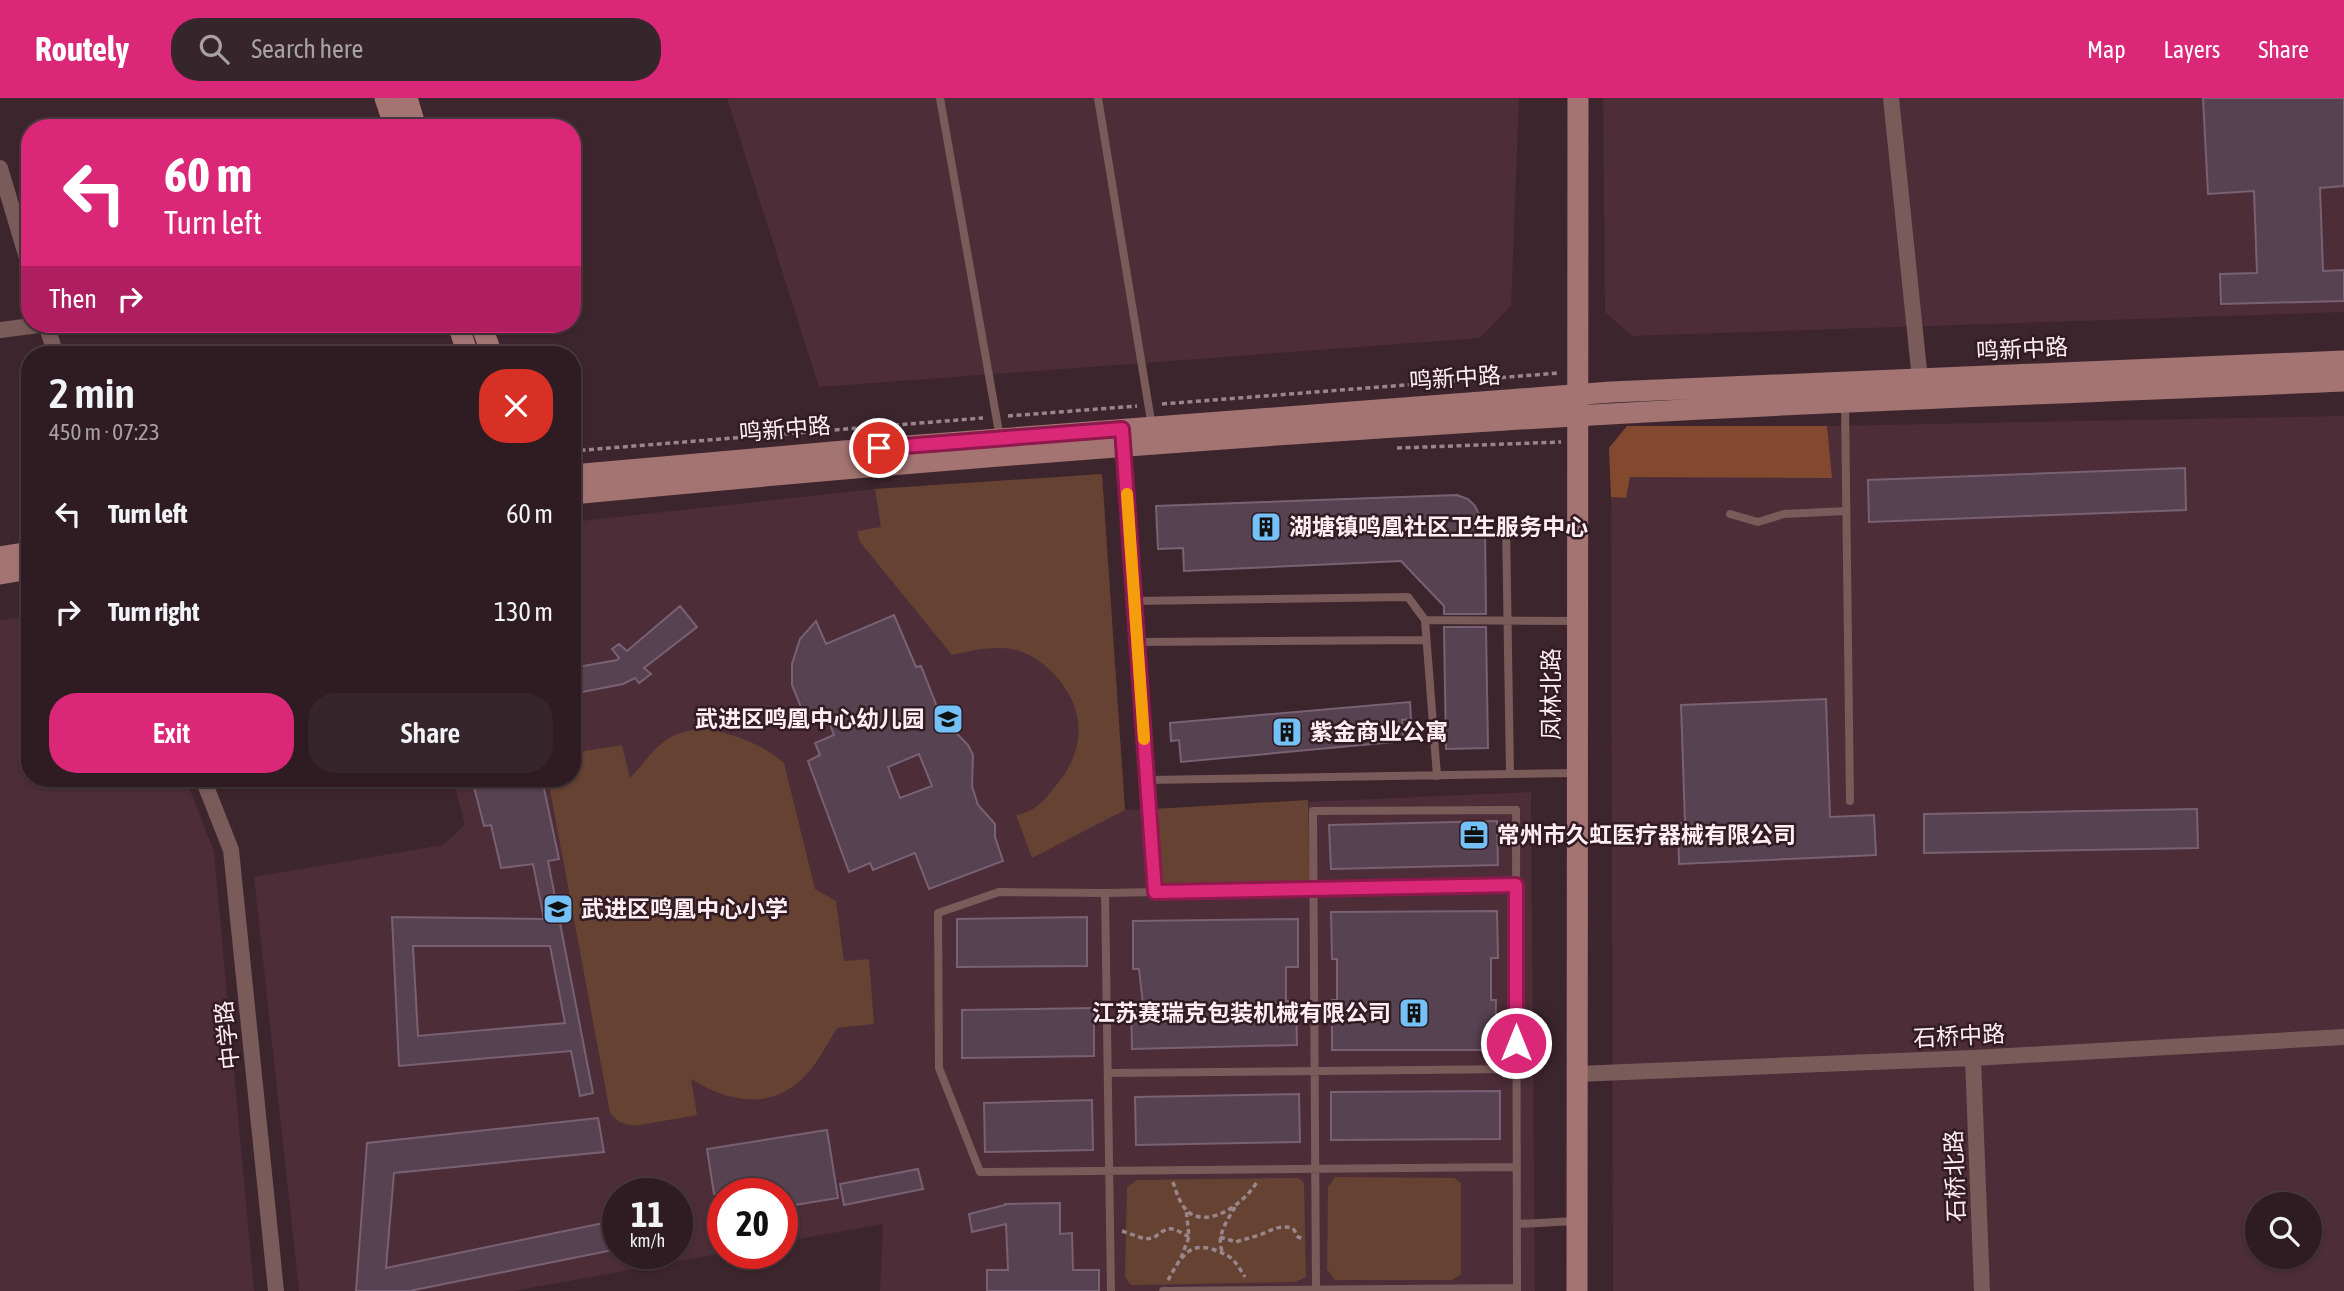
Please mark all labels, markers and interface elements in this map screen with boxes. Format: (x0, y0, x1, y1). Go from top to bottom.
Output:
search box (171, 18, 661, 81)
text: Routely (35, 30, 129, 68)
icon: search (195, 30, 233, 68)
text: Search here (251, 34, 363, 64)
text: Map (2087, 36, 2126, 63)
text: Layers (2164, 36, 2220, 63)
text: Share (2258, 36, 2309, 63)
text: 60 m (164, 146, 252, 202)
icon: left (49, 147, 140, 238)
text: Turn left (164, 204, 262, 241)
icon: right (111, 280, 149, 318)
text: Then (49, 284, 97, 314)
street label: 鸣新中路 (1975, 334, 2069, 364)
street label: 鸣新中路 (1408, 362, 1502, 394)
text: 2 min (49, 369, 135, 417)
button: close (479, 369, 553, 443)
street label: 鸣新中路 (738, 412, 832, 446)
pin (849, 418, 909, 478)
text: 450 m · 07:23 (49, 419, 160, 445)
icon: arrive (860, 429, 898, 467)
icon: left (49, 495, 87, 533)
text: Turn left (108, 499, 188, 529)
text: 60 m (506, 499, 553, 529)
building icon: 湖塘镇鸣凰社区卫生服务中心 (1249, 510, 1283, 544)
place label: 湖塘镇鸣凰社区卫生服务中心 (1289, 514, 1588, 540)
icon: right (49, 593, 87, 631)
text: Turn right (108, 597, 199, 627)
text: 130 m (494, 597, 553, 627)
street label: 凤林北路 (1538, 648, 1564, 740)
button: Exit (49, 693, 294, 773)
button: Share (308, 693, 553, 773)
school or university icon: 武进区鸣凰中心幼儿园 (931, 702, 965, 736)
place label: 武进区鸣凰中心幼儿园 (695, 706, 925, 732)
building icon: 紫金商业公寓 (1270, 715, 1304, 749)
place label: 紫金商业公寓 (1310, 719, 1448, 745)
office icon: 常州市久虹医疗器械有限公司 (1457, 818, 1491, 852)
place label: 常州市久虹医疗器械有限公司 (1497, 822, 1796, 848)
school or university icon: 武进区鸣凰中心小学 (541, 892, 575, 926)
place label: 武进区鸣凰中心小学 (581, 896, 788, 922)
building icon: 江苏赛瑞克包装机械有限公司 (1397, 996, 1431, 1030)
street label: 中学路 (210, 999, 244, 1071)
place label: 江苏赛瑞克包装机械有限公司 (1092, 1000, 1391, 1026)
position arrow (1479, 1006, 1553, 1080)
street label: 石桥中路 (1912, 1021, 2006, 1051)
street label: 石桥北路 (1940, 1130, 1970, 1222)
speed limit sign: 20 (707, 1178, 798, 1269)
map controls (2245, 1192, 2322, 1269)
button: search (2245, 1192, 2322, 1269)
text: 11 (631, 1194, 664, 1234)
text: km/h (630, 1230, 665, 1251)

